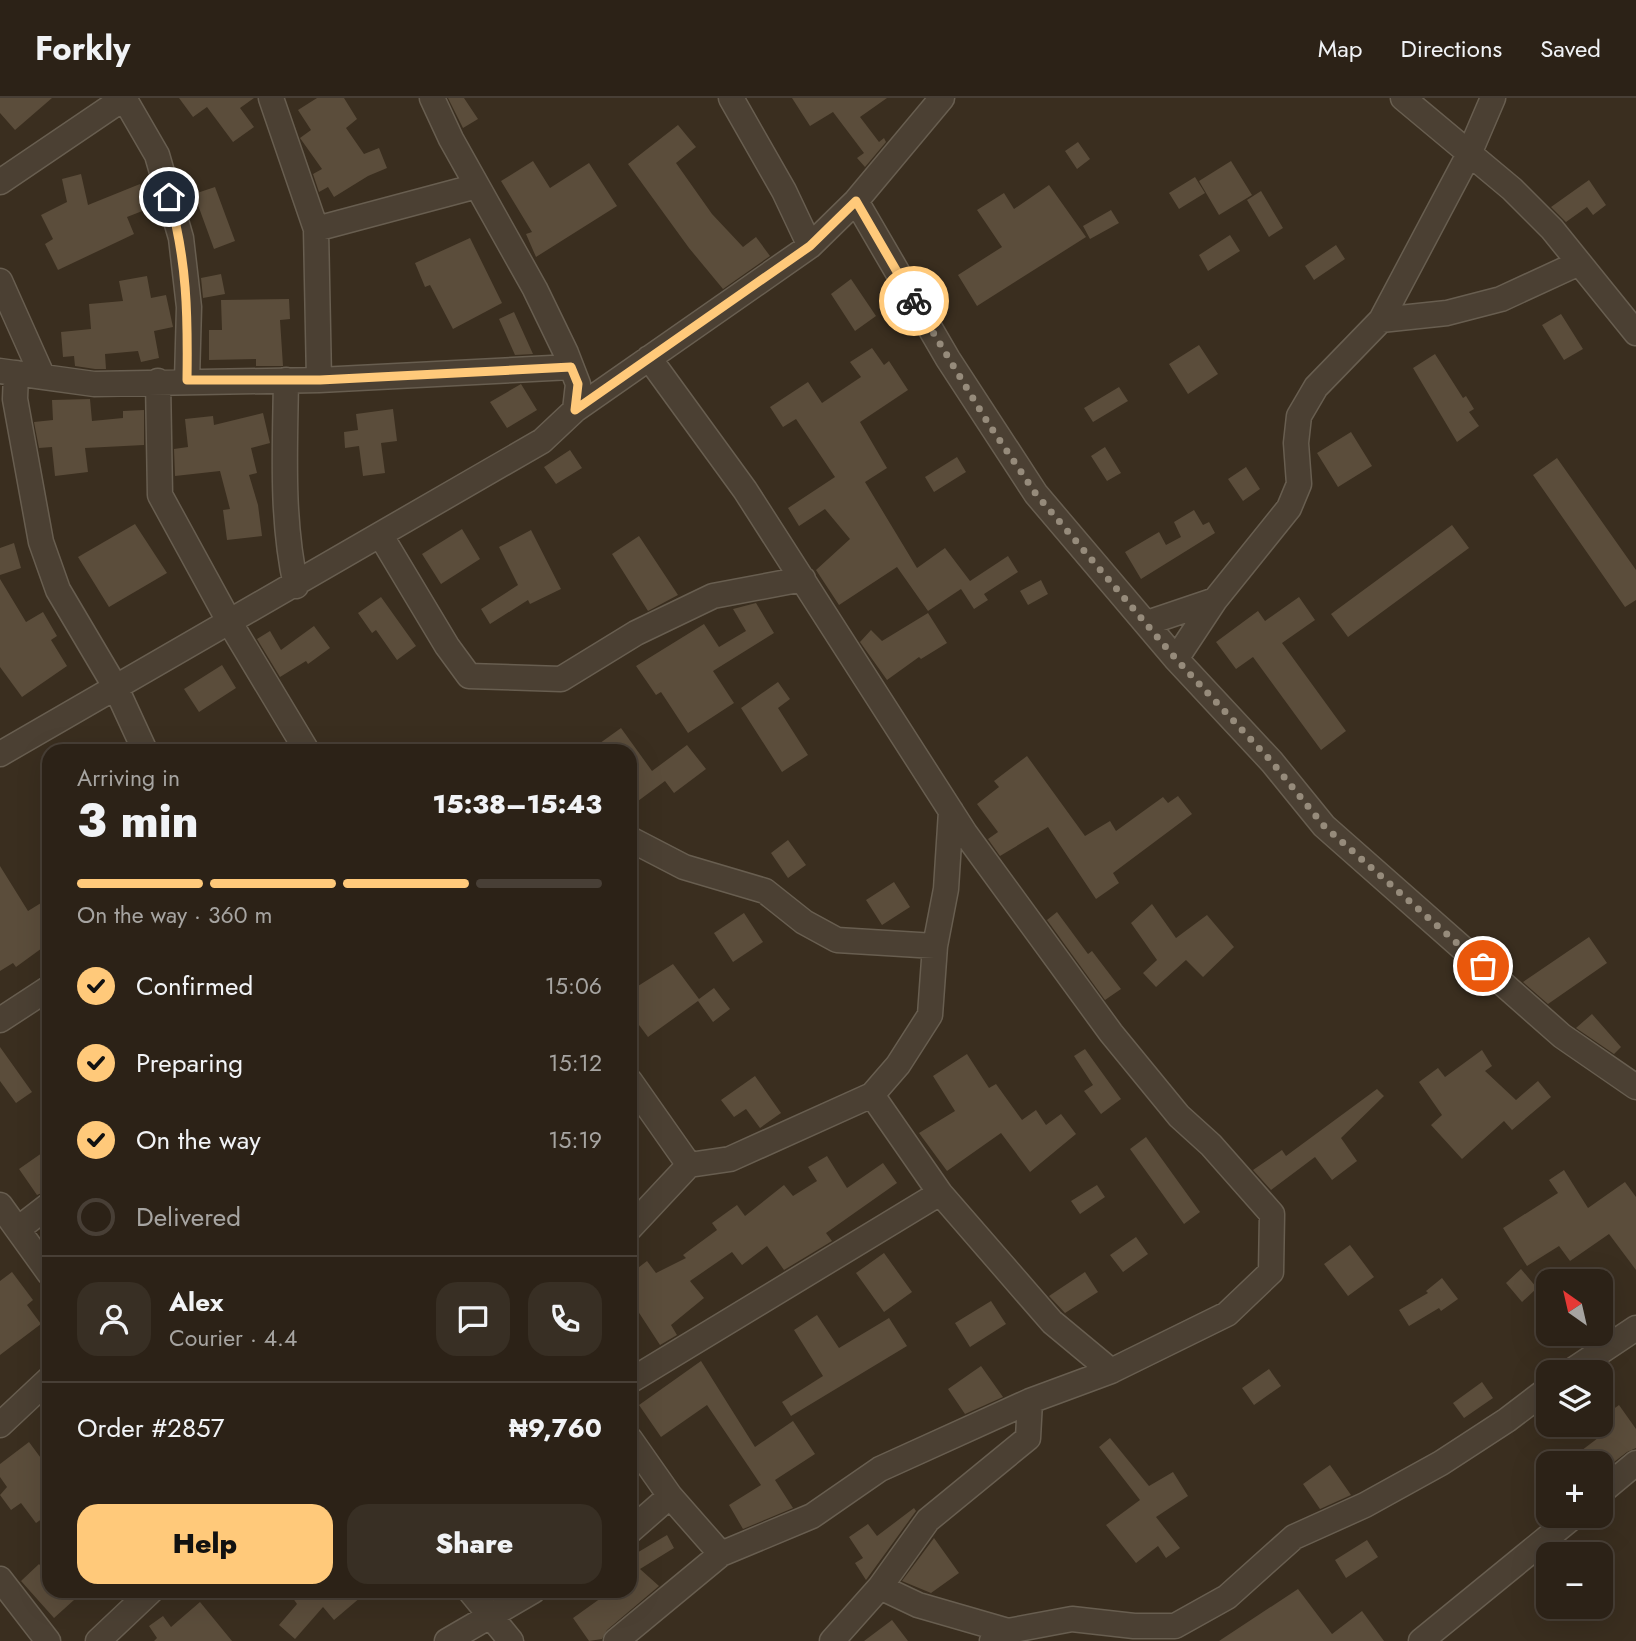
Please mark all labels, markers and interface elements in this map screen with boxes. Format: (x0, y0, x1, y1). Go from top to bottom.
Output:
text: Forkly (35, 25, 130, 72)
text: Map (1318, 31, 1363, 66)
text: Directions (1401, 31, 1502, 66)
text: Saved (1540, 31, 1601, 66)
pin (139, 167, 199, 227)
icon: home (150, 178, 188, 216)
courier (879, 266, 949, 336)
icon: bike (895, 282, 933, 320)
text: Arriving in (77, 761, 180, 795)
text: 15:38–15:43 (433, 785, 602, 823)
text: 3 min (77, 788, 199, 854)
text: On the way · 360 m (77, 898, 272, 932)
pin (1453, 936, 1513, 996)
icon: bag (1464, 947, 1502, 985)
icon: check (77, 967, 115, 1005)
text: Confirmed (136, 967, 253, 1005)
text: 15:06 (545, 969, 602, 1003)
icon: check (77, 1044, 115, 1082)
text: Preparing (136, 1044, 243, 1082)
text: 15:12 (548, 1046, 602, 1080)
icon: check (77, 1121, 115, 1159)
text: On the way (136, 1121, 261, 1159)
text: 15:19 (548, 1123, 602, 1157)
text: Delivered (136, 1198, 241, 1236)
north arrow (1536, 1269, 1614, 1346)
map controls (1536, 1269, 1613, 1619)
button: person (77, 1282, 151, 1356)
button: chat (436, 1282, 510, 1356)
button: phone (528, 1282, 602, 1356)
text: Alex (169, 1283, 223, 1321)
text: Courier · 4.4 (169, 1321, 297, 1355)
button: layers (1536, 1360, 1613, 1437)
text: Order #2857 (77, 1409, 224, 1447)
text: ₦9,760 (509, 1409, 602, 1447)
button: + (1536, 1451, 1613, 1528)
button: Help (77, 1504, 333, 1584)
button: Share (347, 1504, 602, 1584)
button: − (1536, 1542, 1613, 1619)

